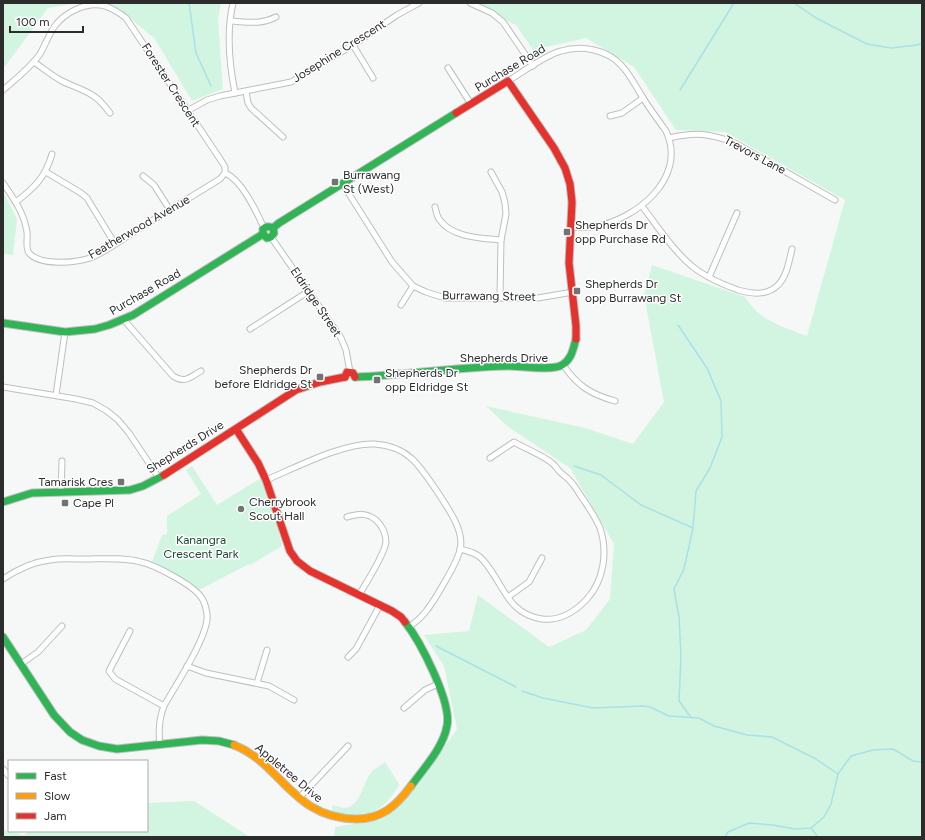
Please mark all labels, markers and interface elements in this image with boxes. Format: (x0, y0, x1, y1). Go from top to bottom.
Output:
scale bar (10, 8, 83, 34)
text: 100 m (16, 15, 50, 29)
street label: Josephine Crescent (290, 16, 389, 85)
street label: Forester Crescent (139, 41, 203, 130)
street label: Purchase Road (472, 41, 548, 95)
street label: Trevors Lane (722, 133, 789, 177)
place label: Burrawang St (West) (343, 168, 400, 196)
marker: Burrawang St (West) (330, 177, 340, 187)
street label: Featherwood Avenue (86, 192, 193, 262)
place label: Shepherds Dr opp Purchase Rd (575, 218, 666, 246)
marker: Shepherds Dr opp Purchase Rd (562, 227, 572, 237)
street label: Eldridge Street (288, 265, 345, 340)
street label: Purchase Road (107, 266, 183, 318)
place label: Shepherds Dr opp Burrawang St (585, 277, 682, 305)
marker: Shepherds Dr opp Burrawang St (572, 286, 582, 296)
street label: Burrawang Street (442, 288, 537, 304)
street label: Shepherds Drive (460, 351, 549, 365)
place label: Shepherds Dr before Eldridge St (214, 363, 312, 391)
place label: Shepherds Dr opp Eldridge St (385, 366, 469, 394)
marker: Shepherds Dr before Eldridge St (315, 372, 325, 382)
marker: Shepherds Dr opp Eldridge St (372, 375, 382, 385)
street label: Shepherds Drive (144, 417, 227, 476)
place label: Tamarisk Cres (39, 475, 113, 489)
marker: Tamarisk Cres (116, 477, 126, 487)
place label: Cherrybrook Scout Hall (249, 495, 316, 523)
place label: Cape Pl (73, 496, 114, 510)
marker: Cape Pl (60, 498, 70, 508)
marker: Cherrybrook Scout Hall (236, 504, 246, 514)
park label: Kanangra Crescent Park (164, 533, 239, 561)
street label: Appletree Drive (252, 741, 326, 806)
legend (8, 760, 148, 832)
text: Fast (44, 769, 67, 783)
text: Slow (44, 789, 71, 803)
text: Jam (44, 809, 67, 823)

